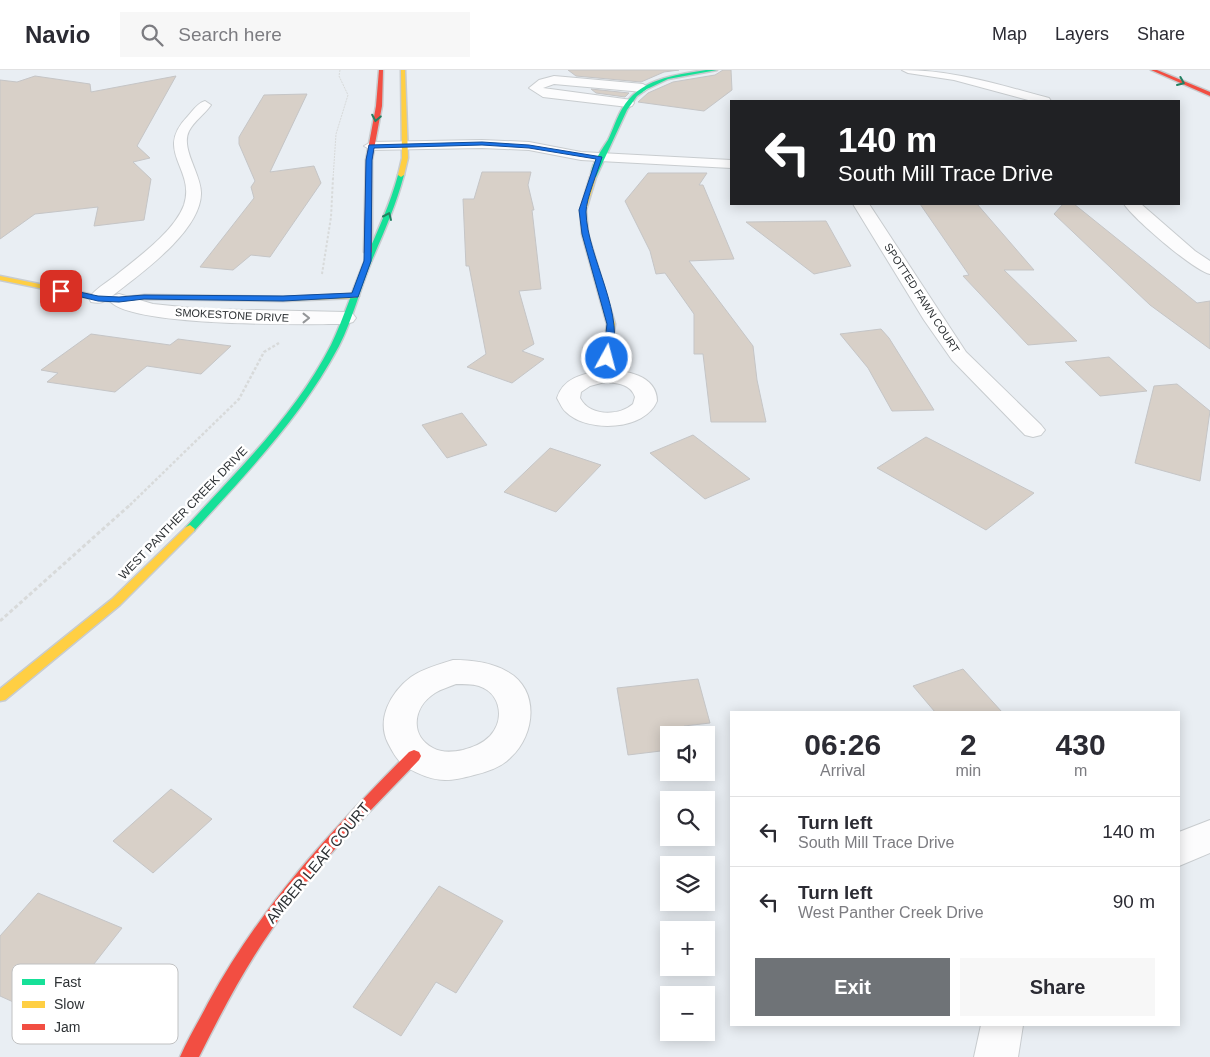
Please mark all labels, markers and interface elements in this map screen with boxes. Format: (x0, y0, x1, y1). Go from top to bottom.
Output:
search box (120, 12, 470, 57)
text: Navio (25, 21, 90, 48)
icon: search (138, 21, 166, 49)
text: Search here (178, 24, 282, 45)
text: Map (992, 24, 1027, 44)
text: Layers (1055, 24, 1109, 44)
text: Share (1137, 24, 1185, 44)
one-way arrow (1177, 76, 1185, 86)
one-way arrow (372, 114, 382, 123)
icon: left (755, 120, 820, 185)
text: 140 m (838, 120, 937, 159)
text: South Mill Trace Drive (838, 161, 1053, 186)
one-way arrow (381, 212, 392, 221)
street label: SPOTTED FAWN COURT (882, 241, 962, 355)
pin (40, 270, 82, 312)
icon: arrive (47, 277, 75, 305)
street label: SMOKESTONE DRIVE (175, 306, 289, 324)
one-way arrow (302, 313, 310, 323)
position arrow (580, 331, 632, 383)
street label: WEST PANTHER CREEK DRIVE (116, 444, 250, 582)
map controls (660, 726, 715, 1041)
button: sound (660, 726, 715, 781)
text: 06:26 (804, 728, 881, 761)
text: 2 (960, 728, 977, 761)
text: 430 (1056, 728, 1106, 761)
text: Arrival (820, 762, 865, 779)
text: min (955, 762, 981, 779)
text: m (1074, 762, 1087, 779)
button: search (660, 791, 715, 846)
street label: AMBER LEAF COURT (262, 799, 373, 926)
text: Turn left (798, 812, 873, 833)
icon: left (755, 818, 783, 846)
text: 140 m (1102, 821, 1155, 842)
text: South Mill Trace Drive (798, 834, 955, 851)
button: layers (660, 856, 715, 911)
text: Turn left (798, 882, 873, 903)
icon: left (755, 888, 783, 916)
text: 90 m (1113, 891, 1155, 912)
text: West Panther Creek Drive (798, 904, 984, 921)
button: + (660, 921, 715, 976)
button: Exit (755, 958, 950, 1016)
button: Share (960, 958, 1155, 1016)
legend (12, 964, 178, 1044)
text: Fast (54, 974, 81, 990)
button: − (660, 986, 715, 1041)
text: Slow (54, 996, 85, 1012)
text: Jam (54, 1019, 80, 1035)

